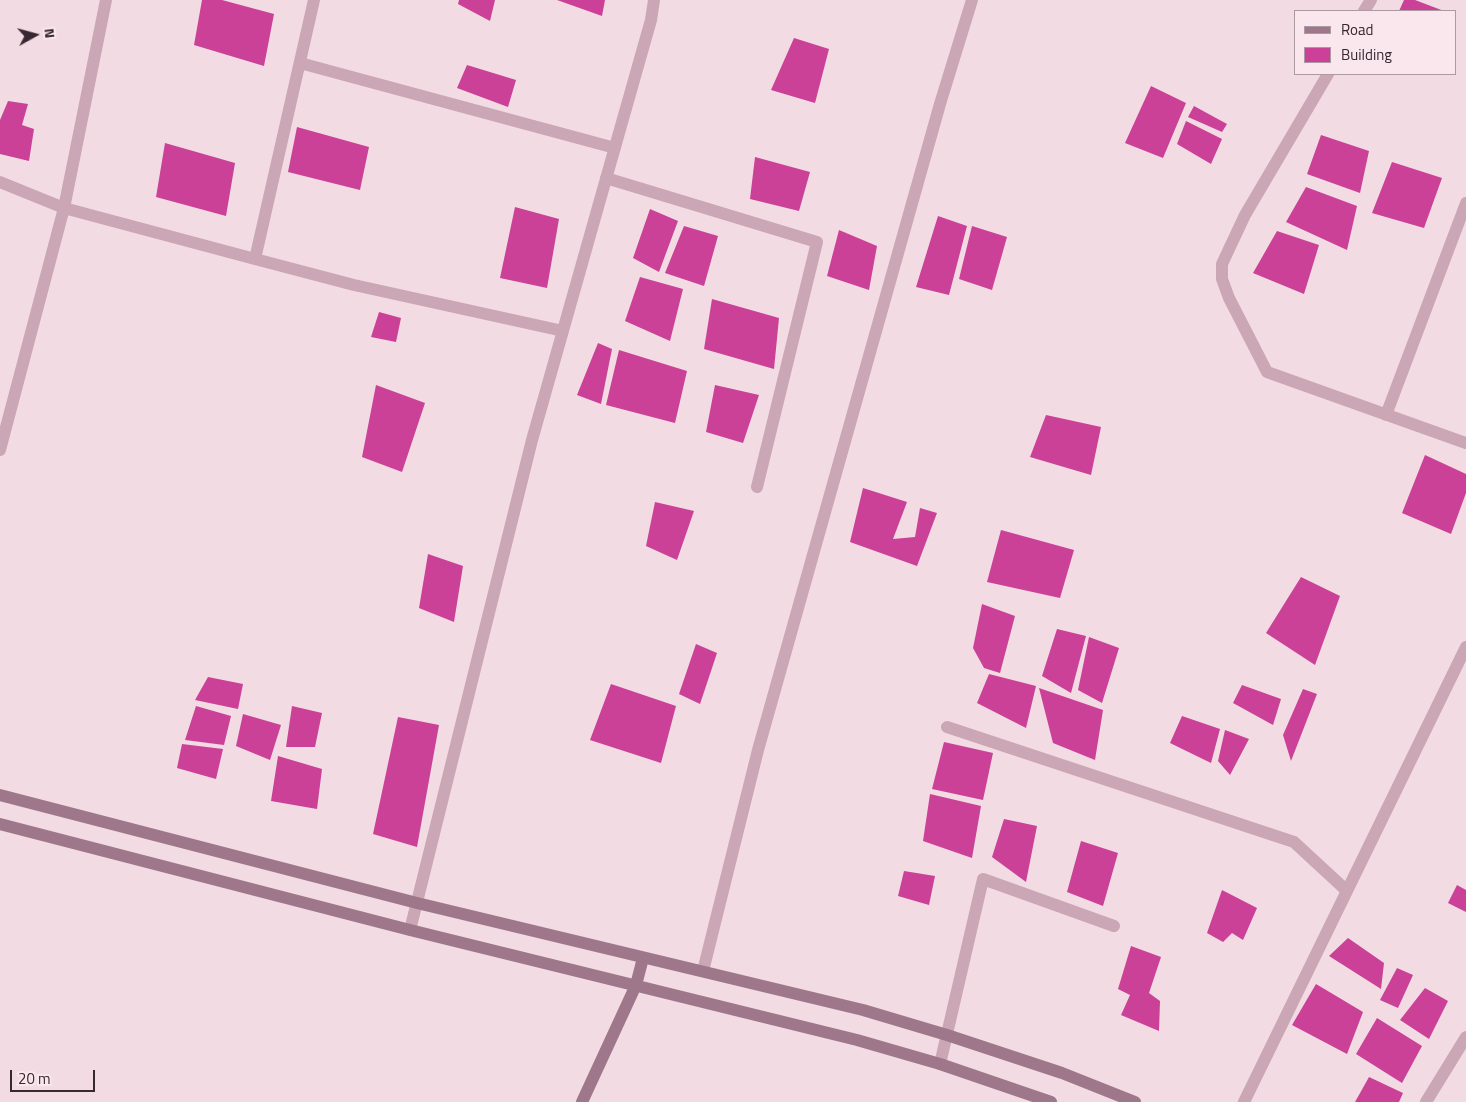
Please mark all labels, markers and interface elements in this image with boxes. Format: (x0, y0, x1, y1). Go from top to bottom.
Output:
north arrow (10, 10, 60, 60)
legend (1294, 10, 1456, 75)
text: Road (1341, 18, 1373, 41)
text: N (39, 27, 61, 39)
text: Building (1341, 43, 1392, 66)
scale bar (12, 1060, 98, 1092)
text: 20 m (18, 1067, 51, 1090)

